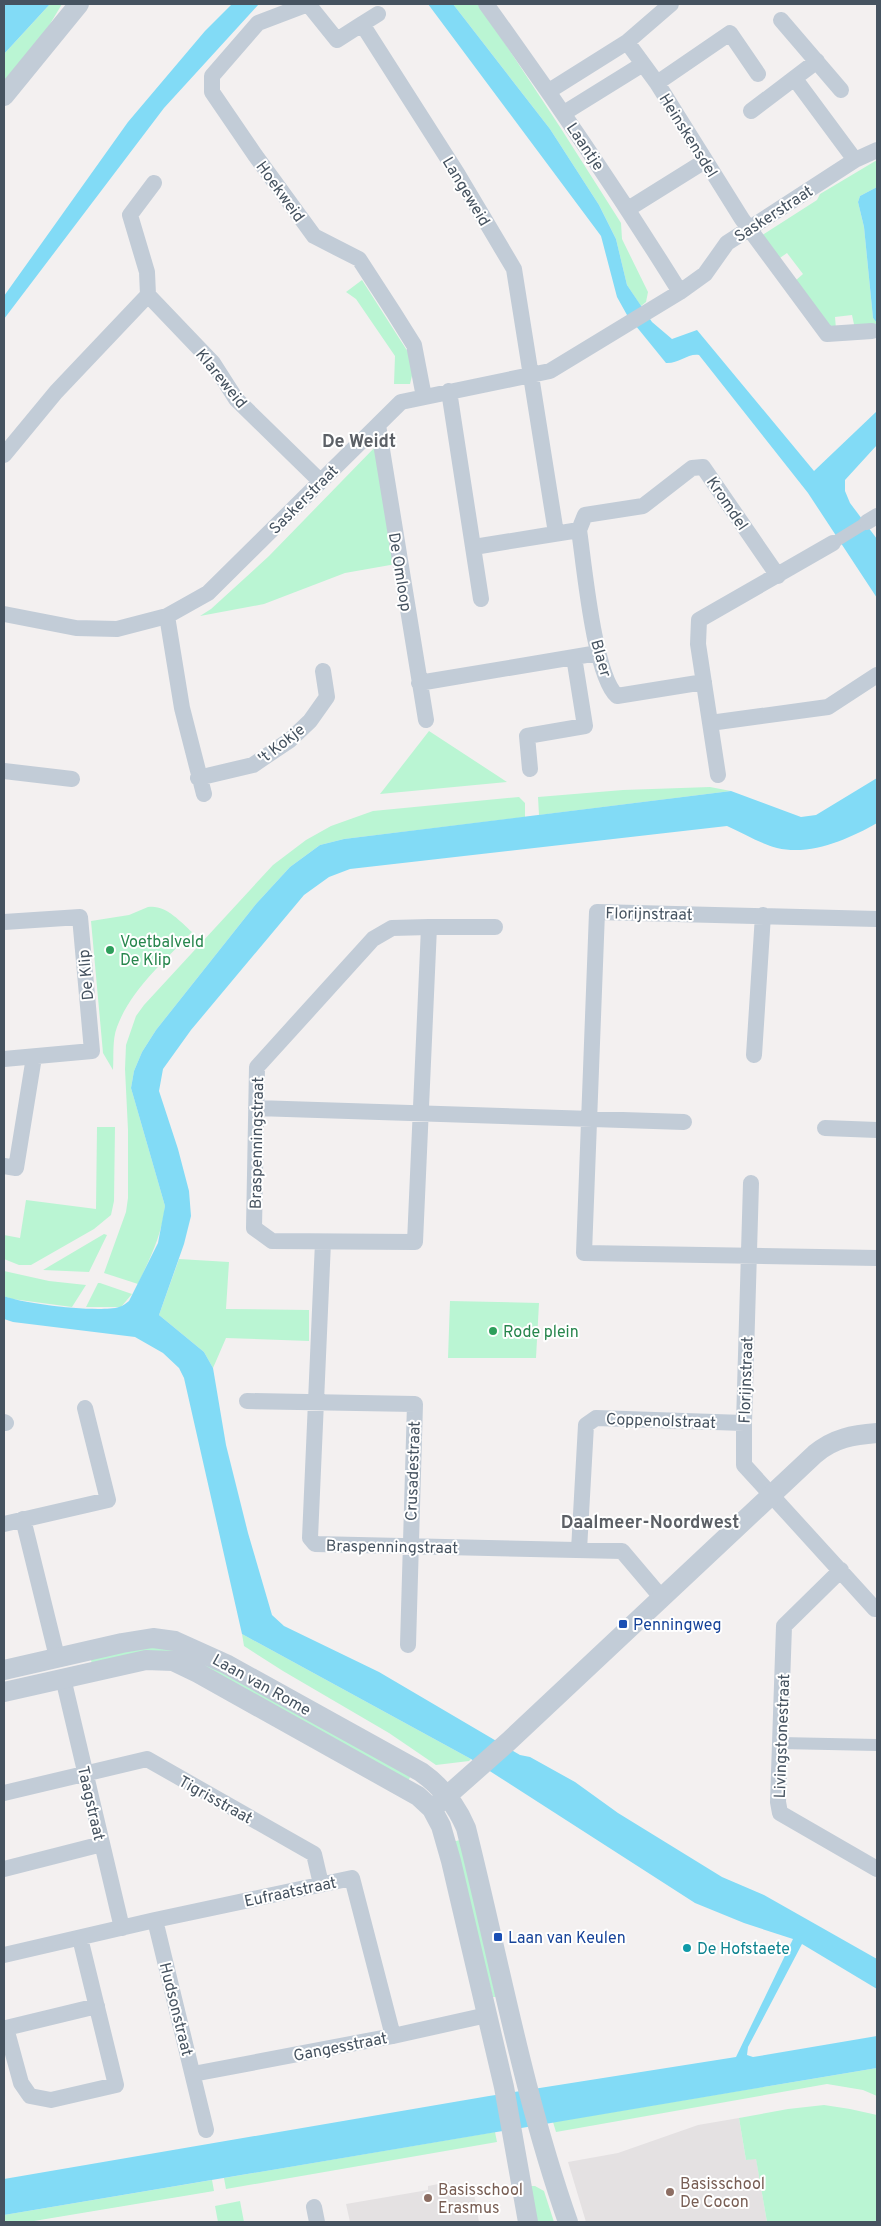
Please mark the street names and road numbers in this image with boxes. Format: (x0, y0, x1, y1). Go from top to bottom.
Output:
street label: Heinskensdel (654, 90, 721, 182)
street label: Laantje (561, 119, 608, 175)
street label: Langeweid (437, 154, 494, 230)
street label: Hoekweid (251, 158, 308, 226)
street label: Saskerstraat (731, 182, 817, 248)
street label: Klareweid (190, 346, 250, 413)
street label: Saskerstraat (266, 462, 343, 539)
street label: Kromdel (701, 473, 752, 535)
street label: De Omloop (383, 531, 415, 613)
street label: Blaer (585, 637, 615, 680)
street label: 't Kokje (255, 720, 309, 769)
street label: Florijnstraat (605, 904, 693, 926)
street label: De Klip (75, 949, 99, 1001)
street label: Braspenningstraat (247, 1077, 269, 1209)
street label: Florijnstraat (735, 1336, 759, 1424)
street label: Coppenolstraat (606, 1410, 716, 1434)
street label: Crusadestraat (402, 1421, 426, 1522)
street label: Braspenningstraat (326, 1537, 458, 1559)
street label: Laan van Rome (208, 1650, 314, 1721)
street label: Livingstonestraat (771, 1673, 795, 1799)
street label: Taagstraat (72, 1764, 108, 1843)
street label: Tigrisstraat (174, 1772, 256, 1829)
street label: Eufraatstraat (242, 1873, 338, 1912)
street label: Hudsonstraat (154, 1961, 196, 2058)
street label: Gangesstraat (292, 2029, 389, 2067)

